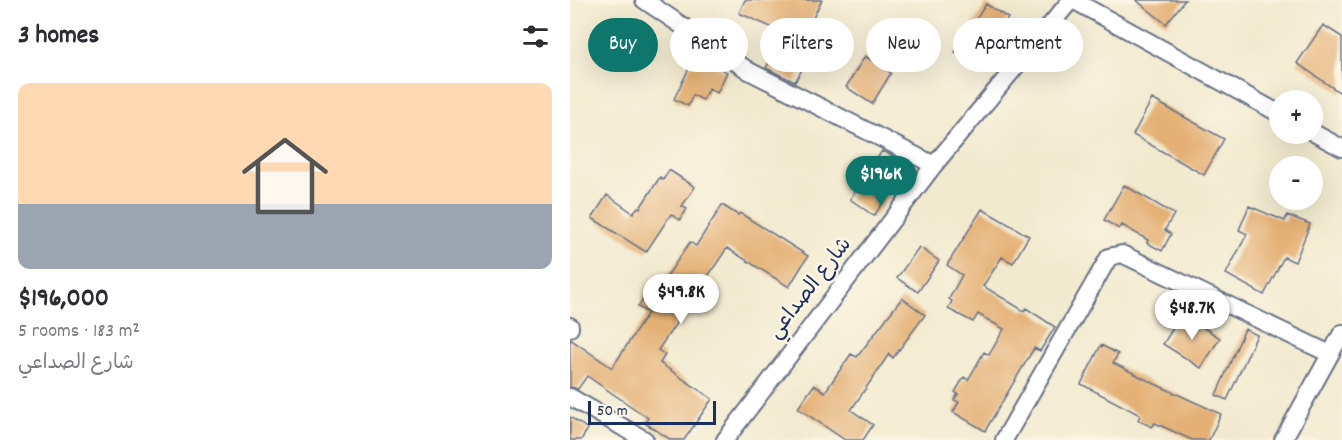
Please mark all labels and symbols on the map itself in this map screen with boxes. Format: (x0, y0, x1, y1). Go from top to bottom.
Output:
pin: $196K (839, 156, 923, 207)
street label: شارع الصداعي (762, 232, 861, 347)
pin: $49.8K (632, 274, 730, 325)
pin: $48.7K (1143, 290, 1241, 341)
scale bar (588, 398, 716, 426)

